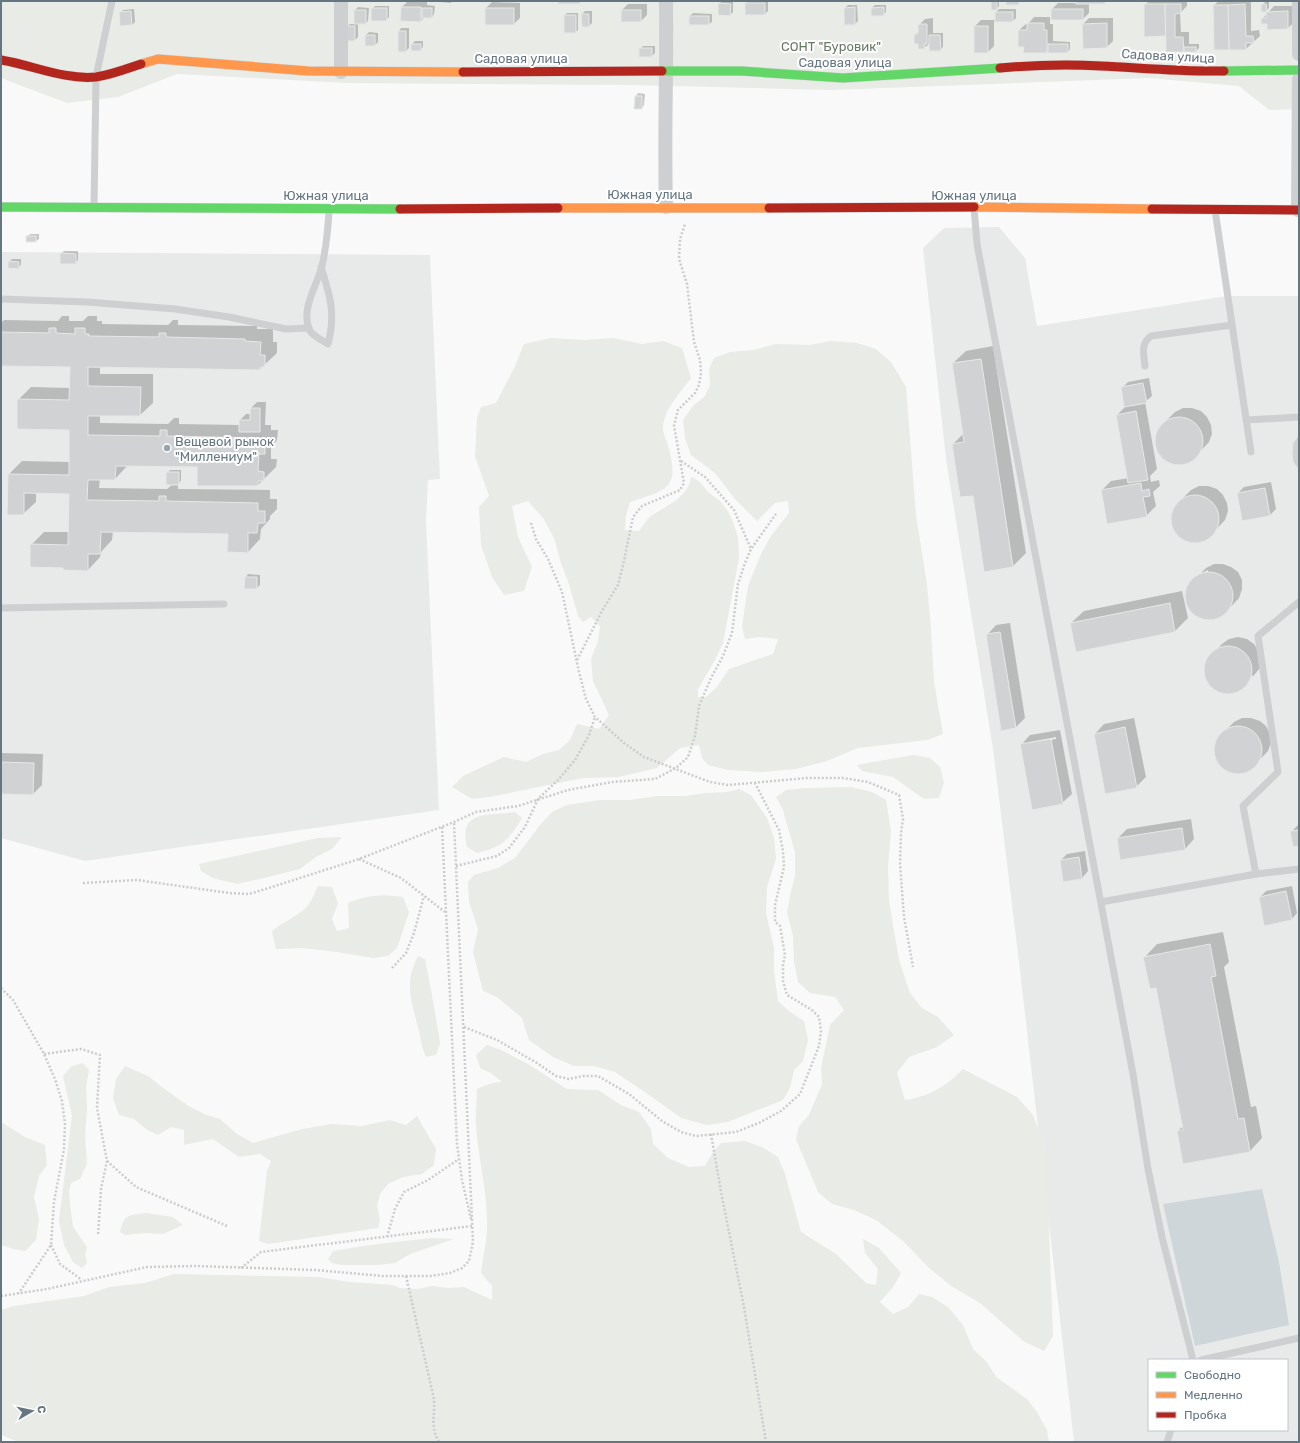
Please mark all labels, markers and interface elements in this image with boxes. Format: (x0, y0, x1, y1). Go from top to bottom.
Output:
park label: СОНТ "Буровик" (781, 39, 881, 54)
street label: Садовая улица (1121, 46, 1215, 66)
street label: Садовая улица (474, 51, 568, 66)
street label: Садовая улица (798, 55, 892, 70)
street label: Южная улица (607, 187, 693, 202)
street label: Южная улица (283, 188, 369, 203)
street label: Южная улица (931, 188, 1017, 203)
place label: Вещевой рынок "Миллениум" (175, 434, 274, 464)
marker: Вещевой рынок "Миллениум" (162, 443, 172, 453)
legend (1148, 1359, 1288, 1431)
text: Свободно (1184, 1368, 1241, 1382)
text: Медленно (1184, 1388, 1243, 1402)
north arrow (12, 1391, 52, 1431)
text: С (34, 1405, 48, 1415)
text: Пробка (1184, 1408, 1227, 1422)

